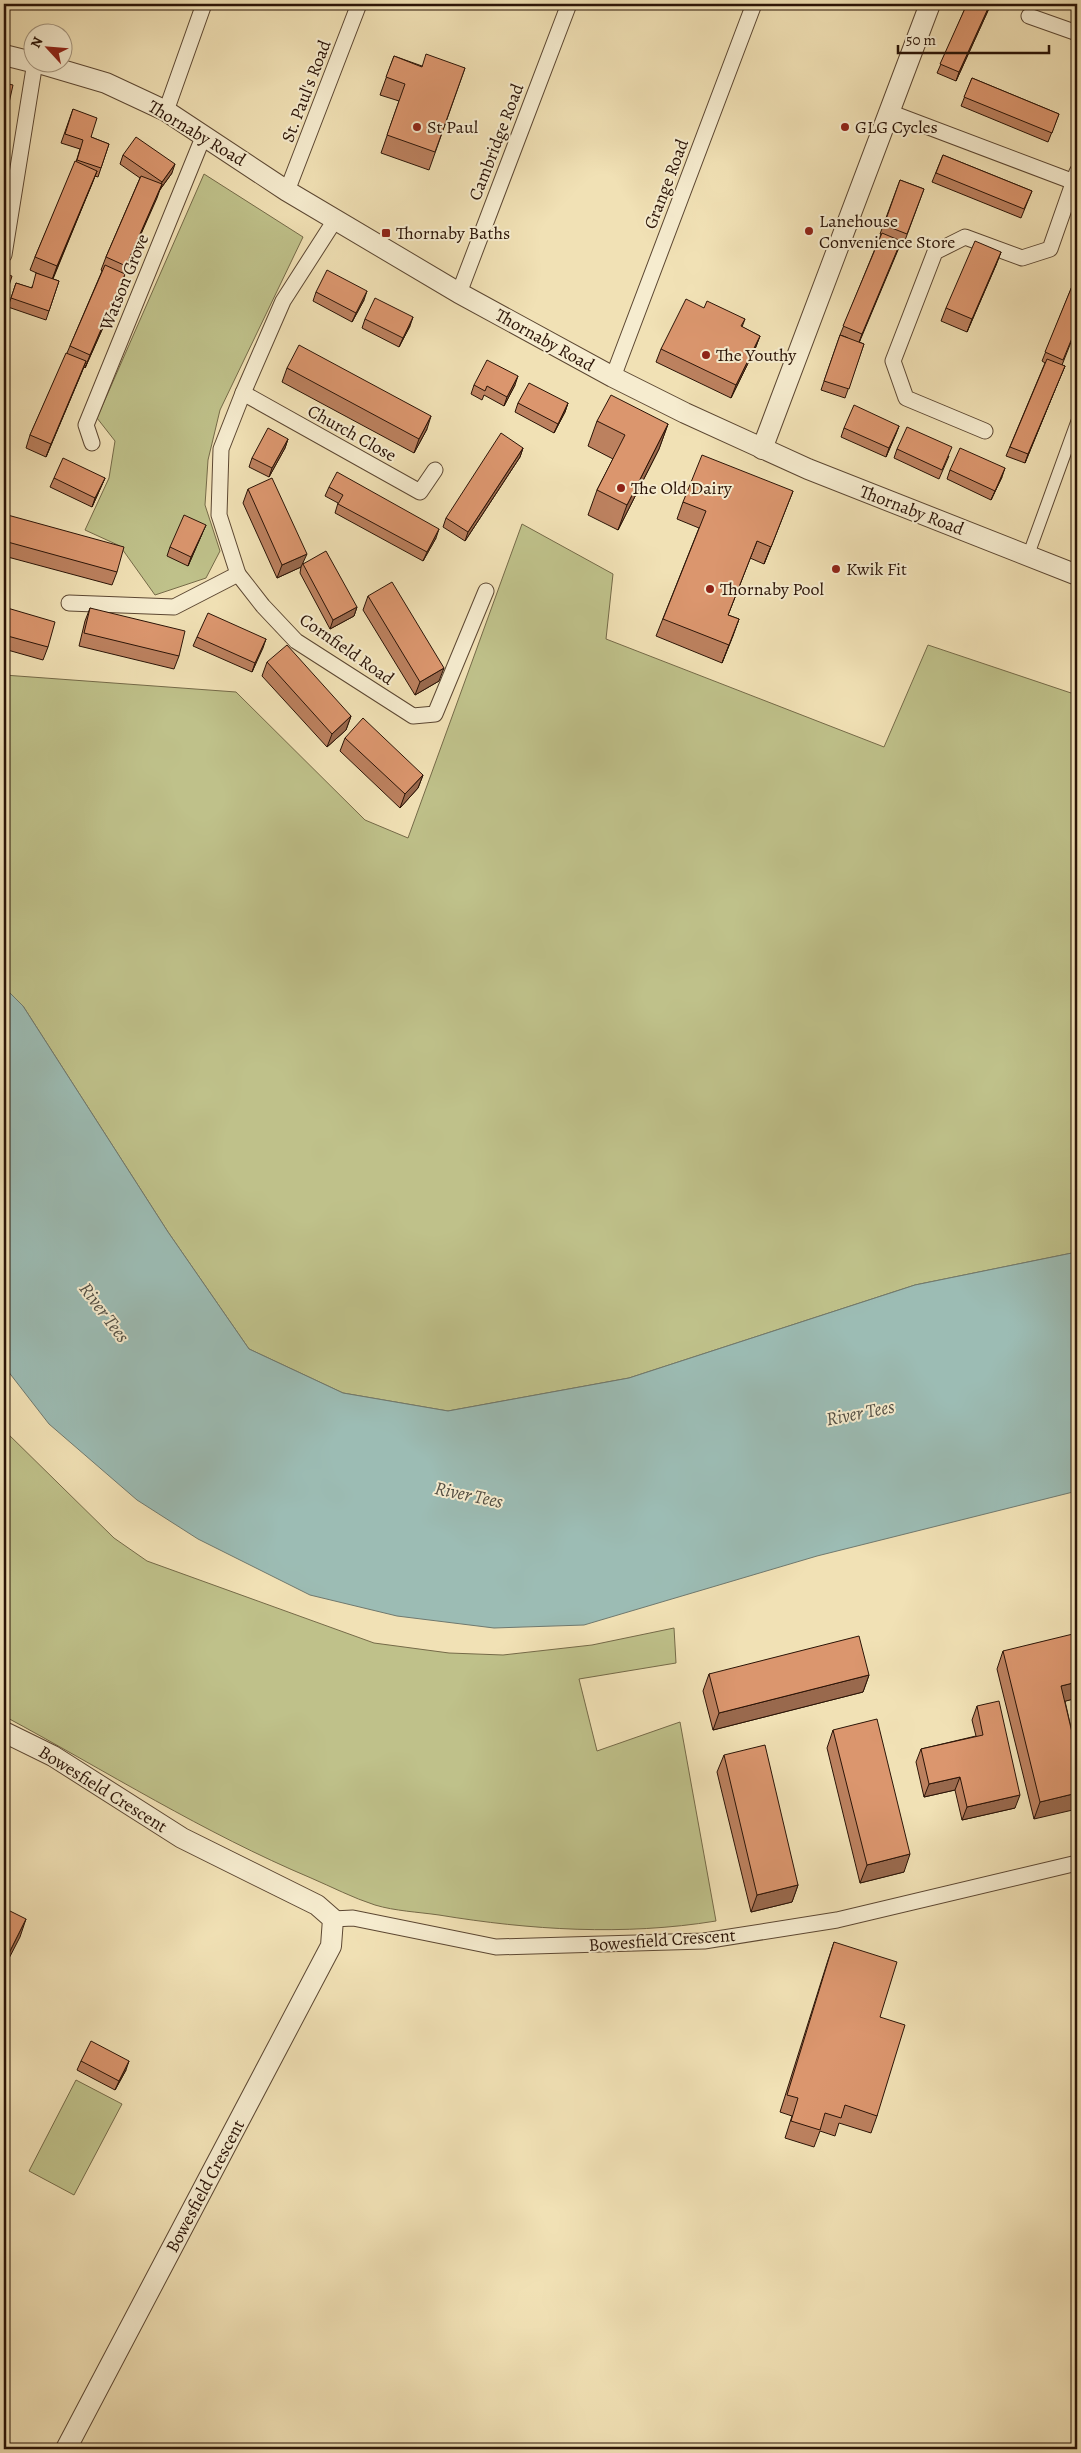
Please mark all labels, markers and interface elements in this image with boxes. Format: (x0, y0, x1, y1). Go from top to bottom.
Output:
north arrow (22, 22, 72, 72)
scale bar (898, 22, 1050, 54)
text: 50 m (906, 30, 936, 50)
text: N (26, 34, 48, 51)
street label: St. Paul's Road (275, 36, 337, 146)
street label: Cambridge Road (463, 80, 529, 204)
street label: Thornaby Road (144, 94, 251, 172)
place label: St Paul (427, 115, 479, 139)
place label: GLG Cycles (855, 115, 938, 139)
marker: St Paul (411, 121, 423, 133)
marker: GLG Cycles (839, 121, 851, 133)
street label: Grange Road (638, 135, 694, 233)
place label: Lanehouse Convenience Store (819, 209, 955, 254)
place label: Thornaby Baths (396, 221, 510, 245)
marker: Lanehouse Convenience Store (803, 225, 815, 237)
marker: Thornaby Baths (380, 227, 392, 239)
street label: Watson Grove (93, 230, 154, 335)
street label: Thornaby Road (491, 303, 599, 377)
place label: The Youthy (716, 343, 797, 367)
marker: The Youthy (700, 349, 712, 361)
street label: Church Close (303, 399, 401, 467)
place label: The Old Dairy (631, 476, 733, 500)
street label: Thornaby Road (856, 479, 968, 541)
marker: The Old Dairy (615, 482, 627, 494)
place label: Kwik Fit (846, 557, 907, 581)
marker: Kwik Fit (830, 563, 842, 575)
place label: Thornaby Pool (720, 577, 824, 601)
marker: Thornaby Pool (704, 583, 716, 595)
street label: Cornfield Road (295, 608, 399, 691)
water label: River Tees (73, 1277, 136, 1348)
water label: River Tees (824, 1394, 897, 1432)
water label: River Tees (432, 1475, 506, 1515)
street label: Bowesfield Crescent (34, 1740, 172, 1838)
street label: Bowesfield Crescent (588, 1923, 736, 1957)
street label: Bowesfield Crescent (160, 2115, 250, 2257)

